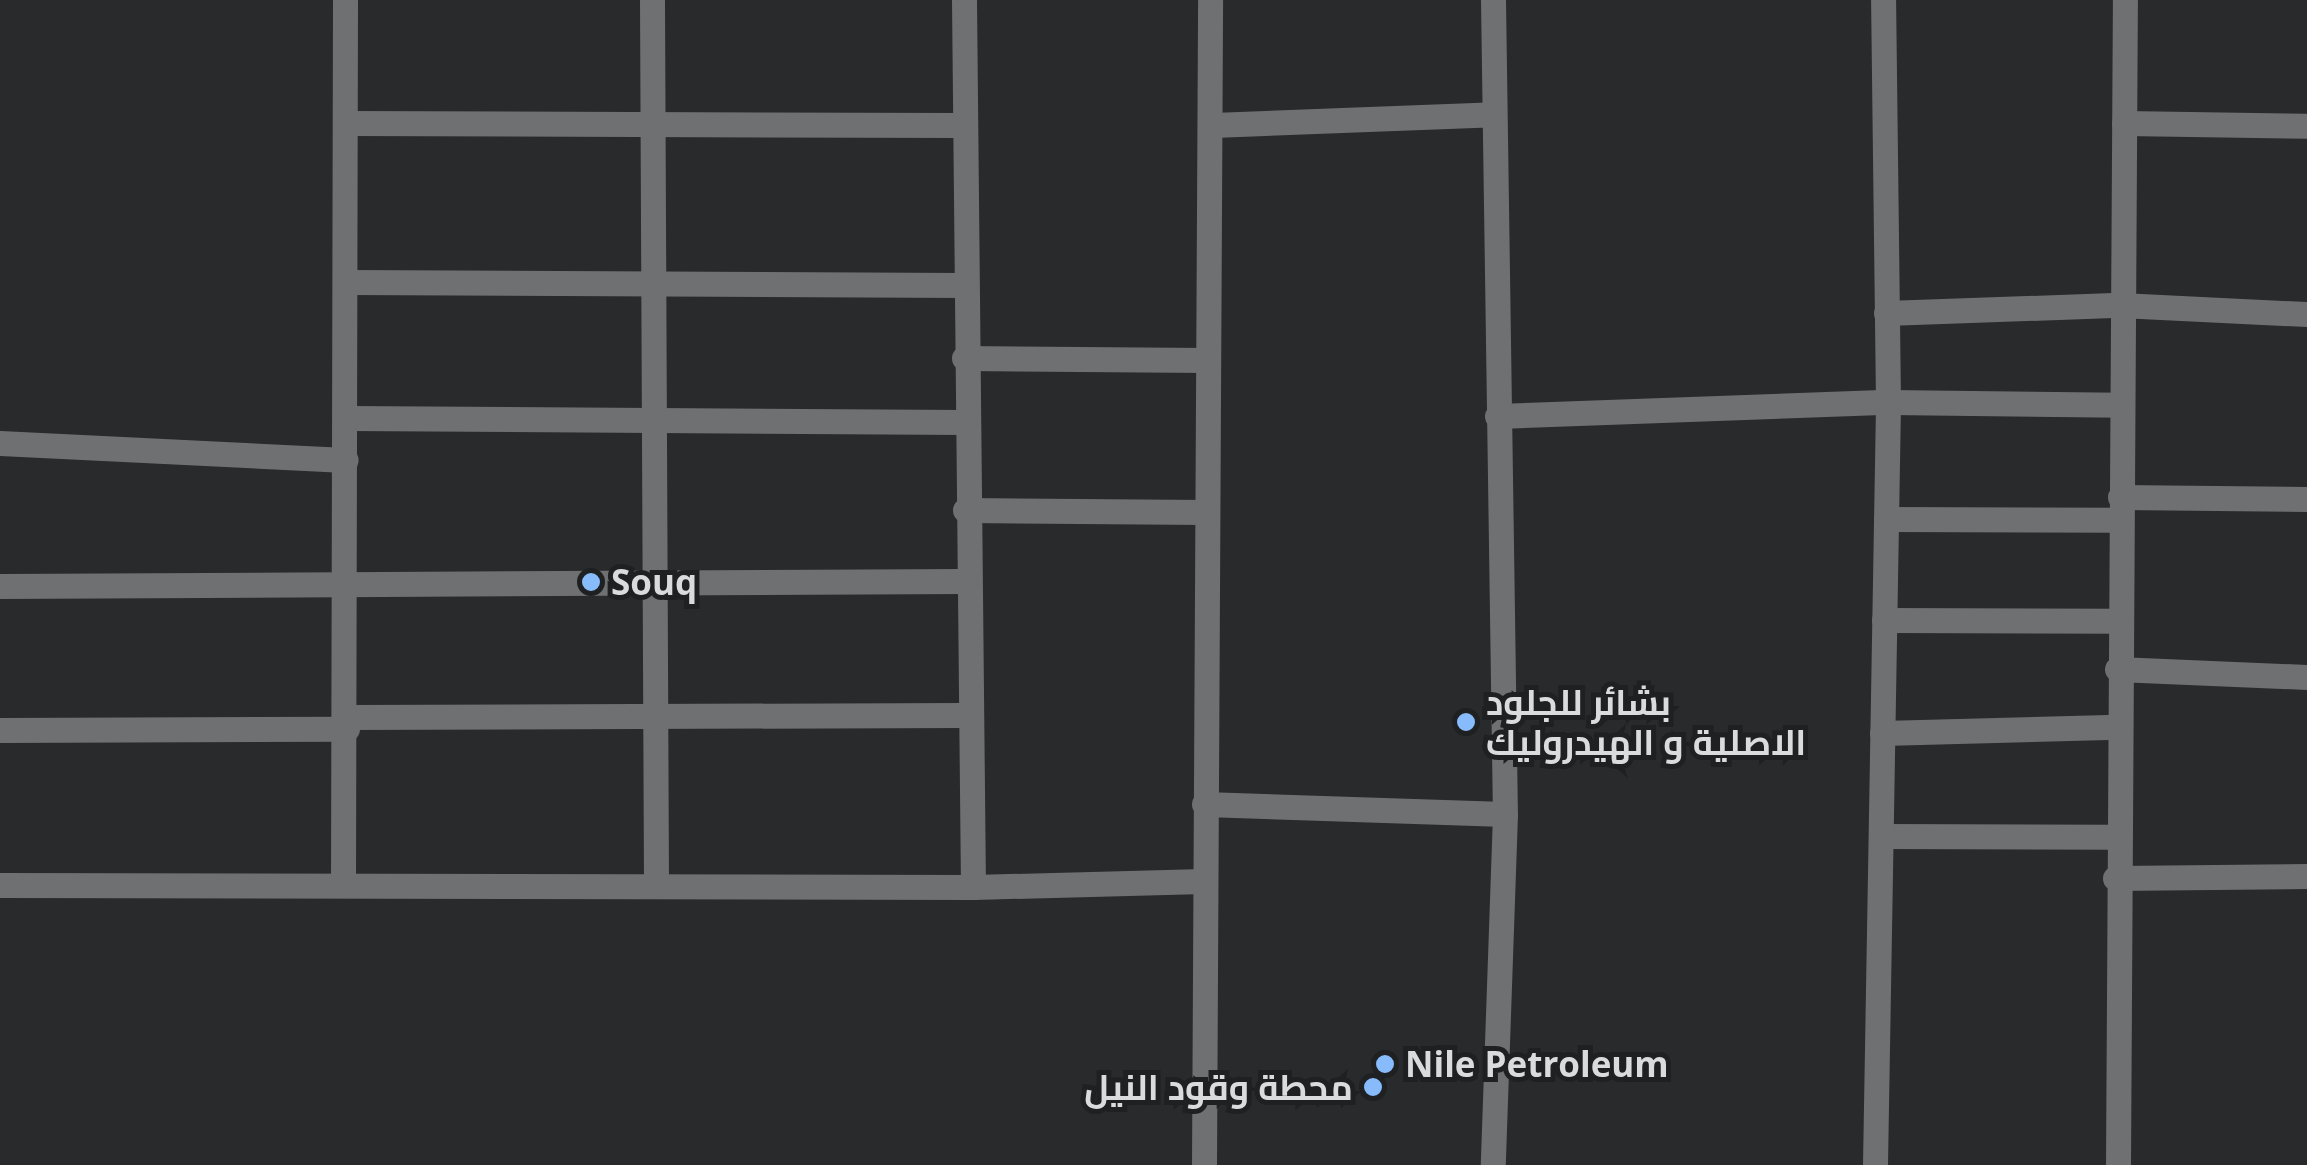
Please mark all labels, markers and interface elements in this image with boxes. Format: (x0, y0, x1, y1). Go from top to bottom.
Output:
place label: Souq (611, 561, 697, 603)
marker: Souq (580, 571, 602, 593)
place label: بشائر للجلود الاصلية و الهيدروليك (1486, 681, 1806, 763)
marker: بشائر للجلود الاصلية و الهيدروليك (1455, 711, 1477, 733)
place label: Nile Petroleum (1405, 1043, 1669, 1085)
marker: Nile Petroleum (1374, 1053, 1396, 1075)
place label: محطة وقود النيل (1084, 1066, 1353, 1108)
marker: محطة وقود النيل (1362, 1076, 1384, 1098)

